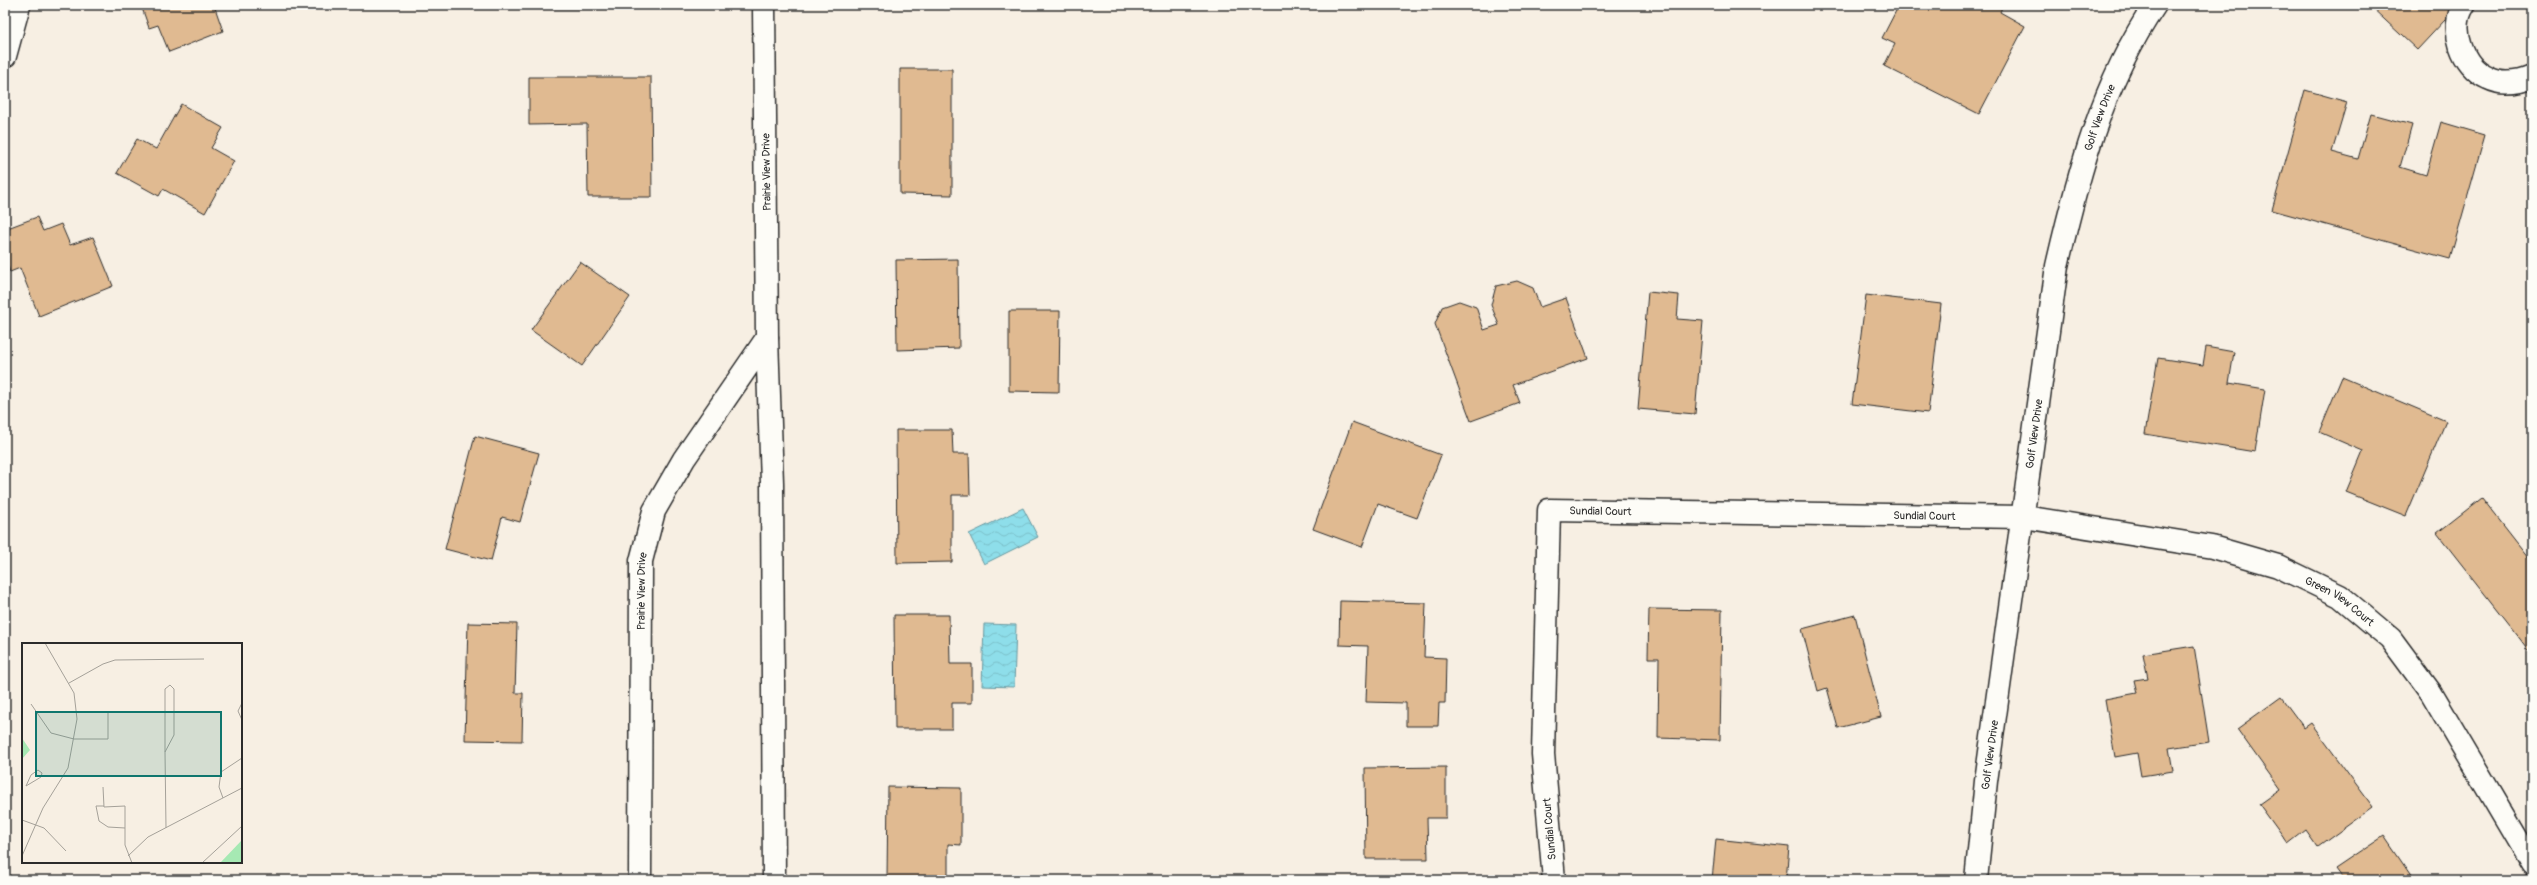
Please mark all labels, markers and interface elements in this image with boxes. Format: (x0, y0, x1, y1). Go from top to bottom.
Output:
street label: Golf View Drive (2082, 82, 2118, 153)
street label: Prairie View Drive (759, 132, 774, 211)
street label: Golf View Drive (2023, 398, 2046, 469)
street label: Sundial Court (1569, 504, 1632, 518)
street label: Sundial Court (1893, 509, 1956, 523)
street label: Prairie View Drive (635, 550, 650, 630)
street label: Green View Court (2303, 574, 2377, 629)
inset map (22, 643, 242, 863)
street label: Golf View Drive (1979, 719, 2001, 790)
street label: Sundial Court (1540, 797, 1559, 861)

